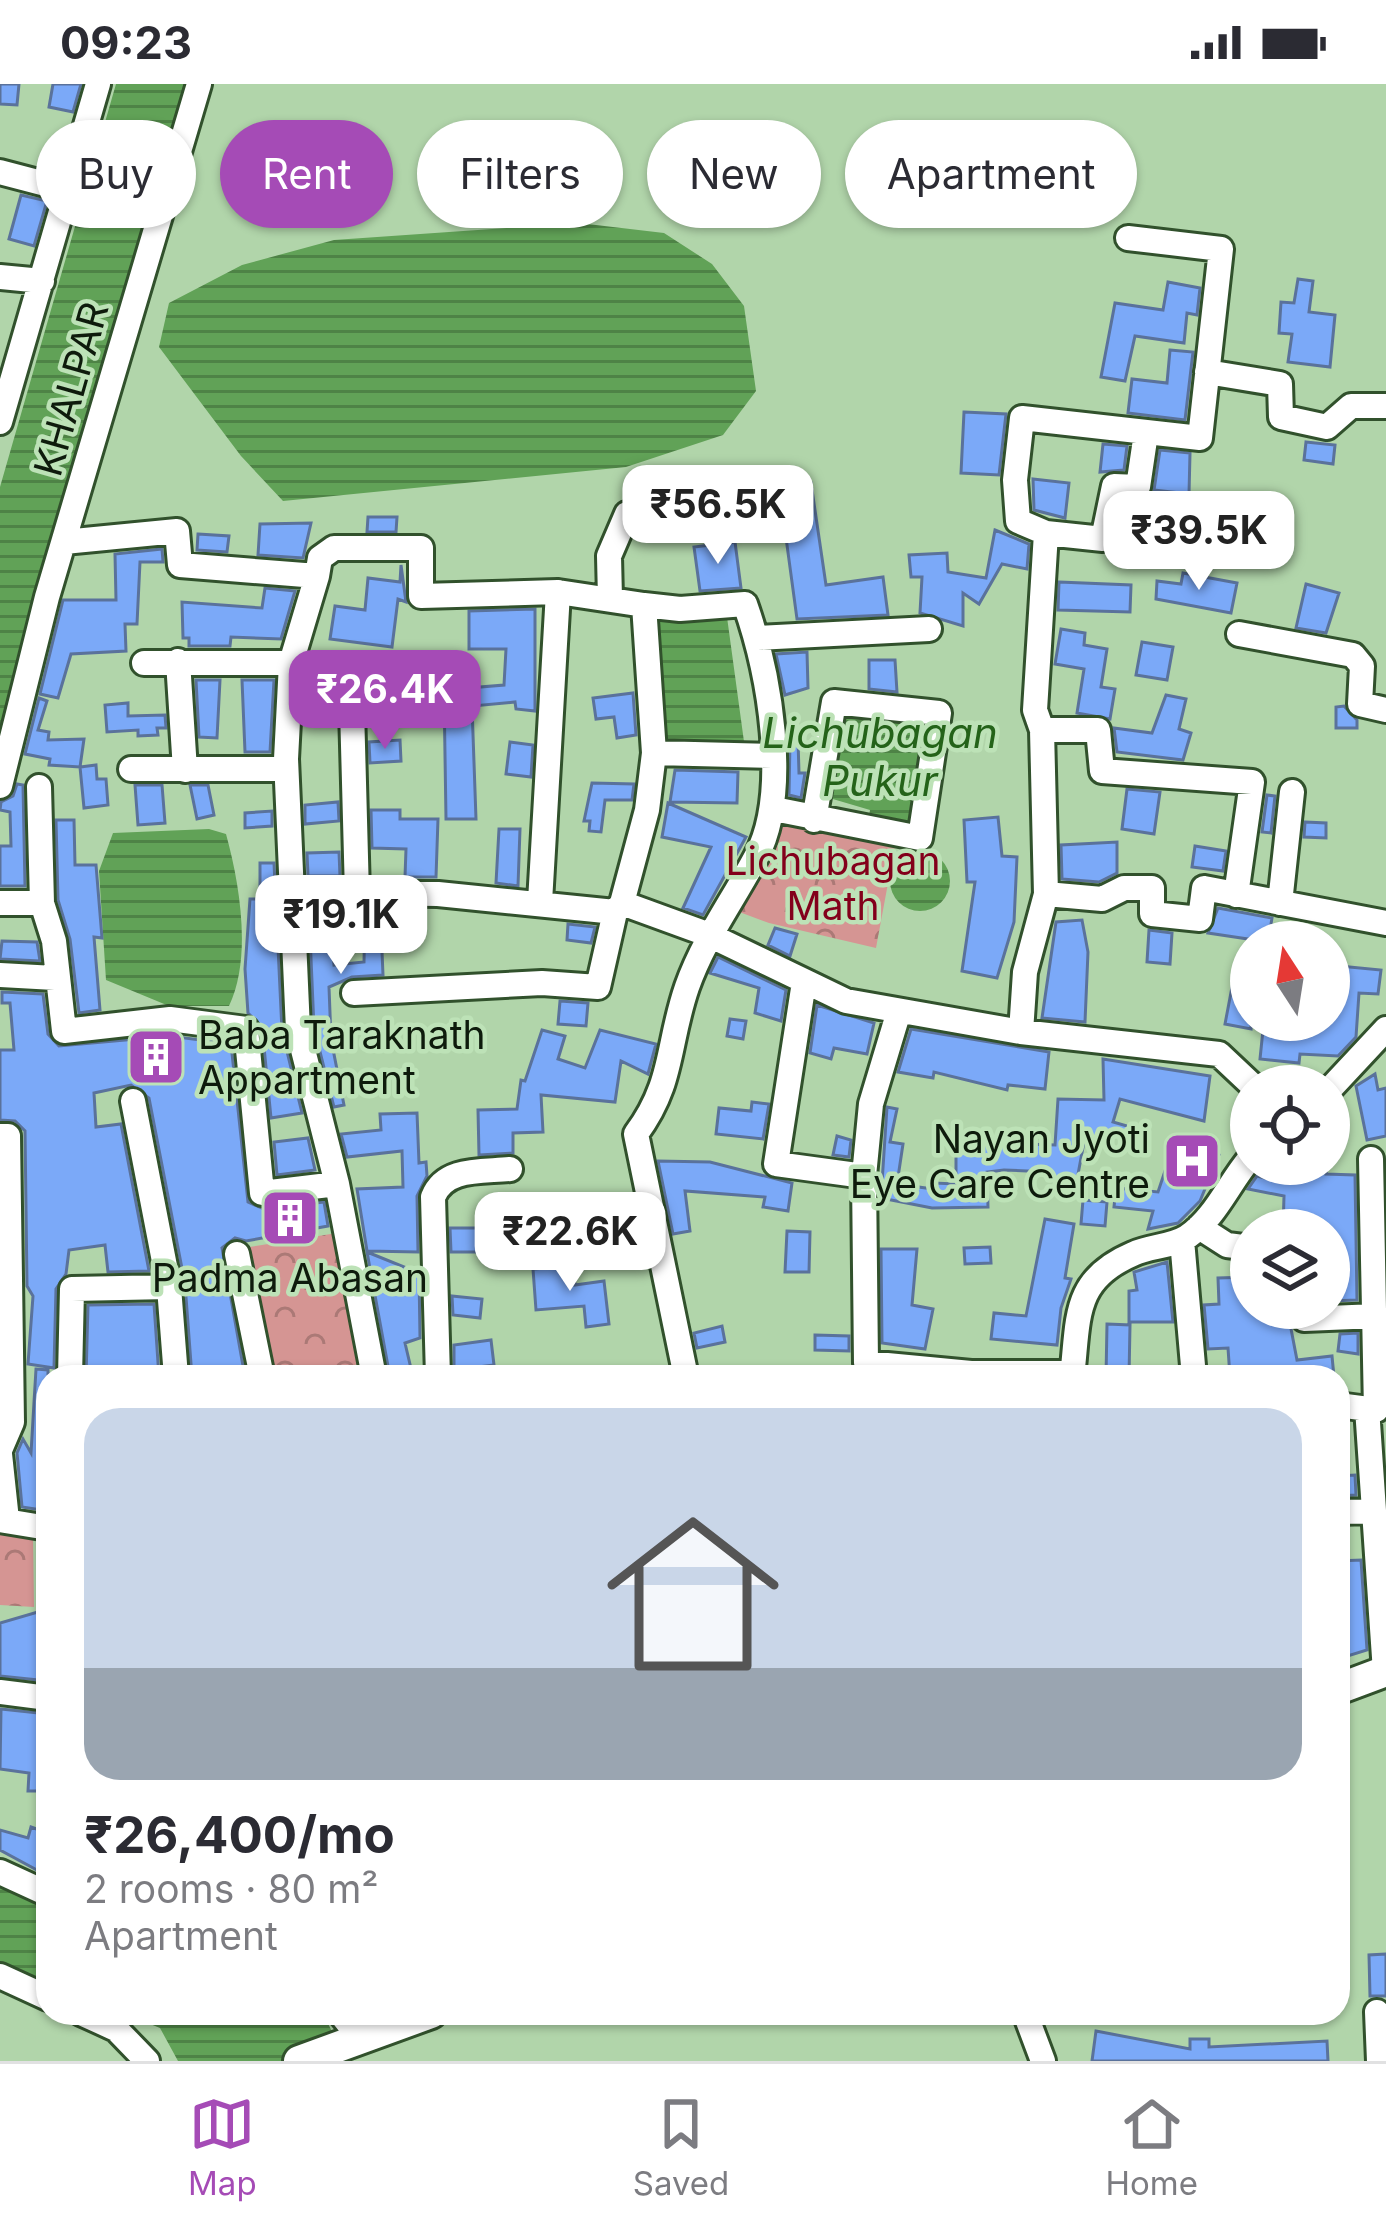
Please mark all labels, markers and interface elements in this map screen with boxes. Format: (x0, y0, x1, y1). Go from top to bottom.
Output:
text: 09:23 (60, 15, 192, 70)
chip: Buy (36, 120, 196, 228)
chip: Rent (220, 120, 393, 228)
chip: Filters (417, 120, 623, 228)
chip: New (647, 120, 821, 228)
chip: Apartment (845, 120, 1137, 228)
street label: KHALPAR (23, 297, 118, 481)
pin: ₹56.5K (620, 465, 816, 567)
text: ₹56.5K (649, 480, 787, 527)
pin: ₹39.5K (1101, 491, 1297, 593)
text: ₹39.5K (1130, 506, 1268, 553)
pin: ₹26.4K (287, 650, 483, 752)
text: ₹26.4K (316, 665, 454, 712)
water label: Lichubagan Pukur (762, 707, 998, 806)
park label: Lichubagan Math (726, 837, 940, 929)
pin: ₹19.1K (243, 875, 439, 977)
text: ₹19.1K (282, 890, 400, 937)
north arrow (1230, 921, 1350, 1041)
map controls (1230, 921, 1350, 1329)
place label: Baba Taraknath Appartment (198, 1011, 486, 1103)
building icon: Baba Taraknath Appartment (125, 1026, 187, 1088)
button: locate (1230, 1065, 1350, 1185)
place label: Nayan Jyoti Eye Care Centre (850, 1115, 1150, 1207)
hospital icon: Nayan Jyoti Eye Care Centre (1161, 1130, 1223, 1192)
building icon: Padma Abasan (259, 1187, 321, 1249)
pin: ₹22.6K (472, 1192, 668, 1294)
text: ₹22.6K (502, 1207, 638, 1254)
button: layers (1230, 1209, 1350, 1329)
place label: Padma Abasan (152, 1254, 428, 1301)
icon: home (585, 1486, 801, 1702)
text: ₹26,400/mo (84, 1804, 395, 1865)
text: 2 rooms · 80 m² (84, 1865, 379, 1912)
text: Apartment (84, 1912, 278, 1959)
tab: Map (188, 2091, 257, 2203)
tab: Saved (633, 2091, 729, 2203)
tab: Home (1105, 2091, 1198, 2203)

